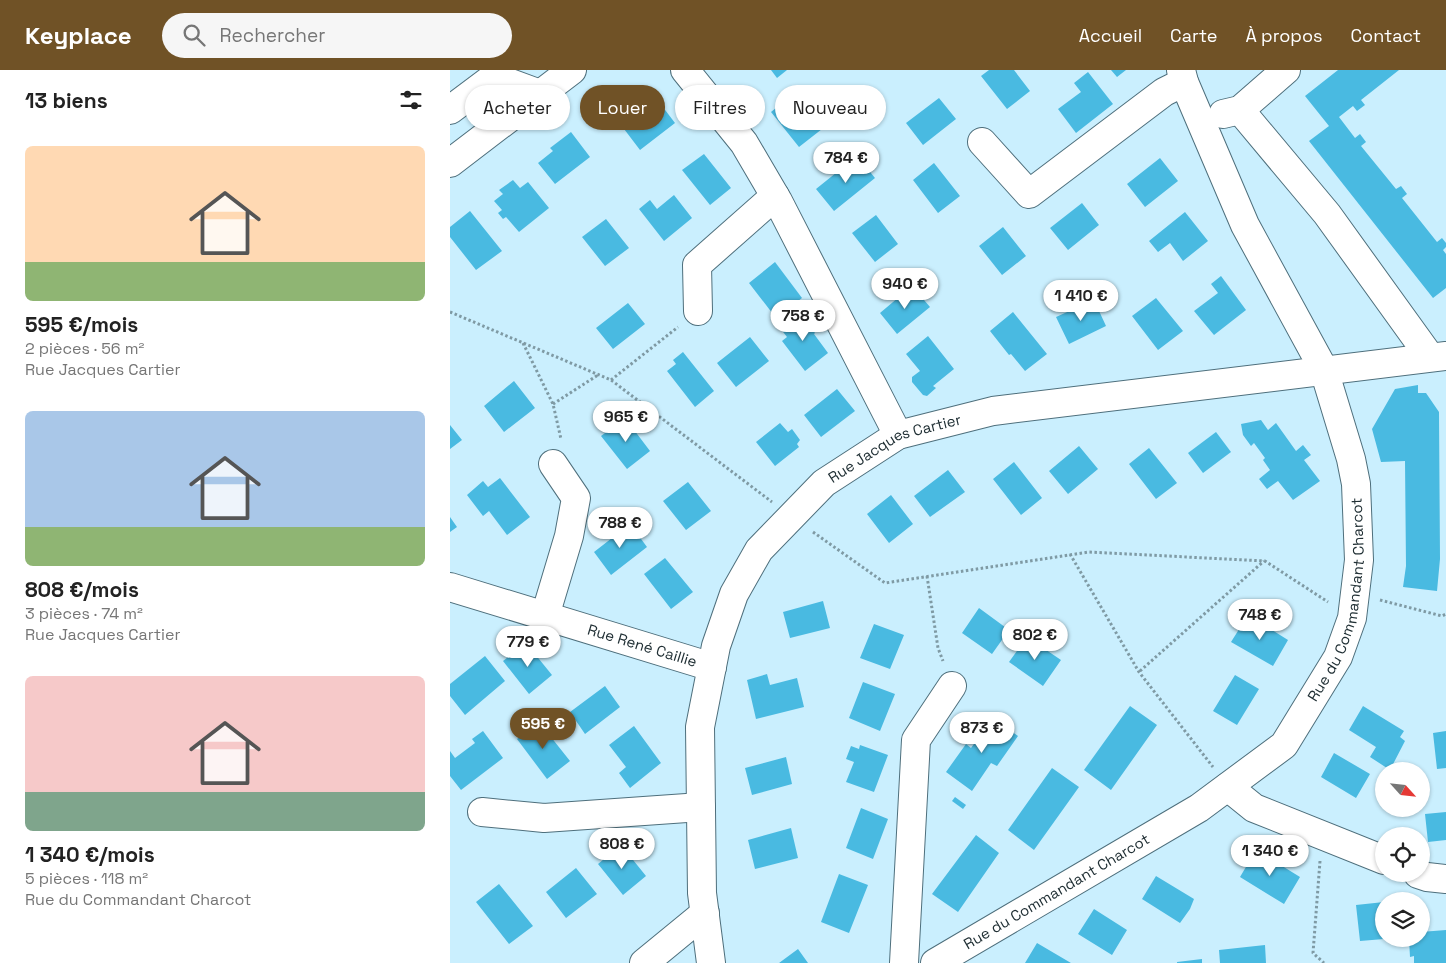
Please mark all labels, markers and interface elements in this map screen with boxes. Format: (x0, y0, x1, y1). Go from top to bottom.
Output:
search box (162, 13, 512, 58)
text: Keyplace (25, 20, 132, 51)
icon: search (180, 21, 208, 49)
text: Rechercher (220, 23, 325, 48)
text: Accueil (1079, 24, 1142, 47)
text: Carte (1170, 24, 1217, 47)
text: À propos (1245, 24, 1323, 47)
text: Contact (1351, 24, 1421, 47)
chip: Acheter (465, 85, 570, 130)
chip: Louer (580, 85, 665, 130)
chip: Filtres (675, 85, 765, 130)
chip: Nouveau (775, 85, 886, 130)
icon: filters (397, 86, 425, 114)
text: 13 biens (25, 87, 108, 114)
pin: 784 € (811, 142, 881, 184)
text: 784 € (824, 147, 868, 168)
icon: home (180, 178, 270, 268)
pin: 940 € (870, 268, 940, 310)
text: 940 € (882, 273, 928, 294)
pin: 1 410 € (1035, 280, 1127, 322)
text: 1 410 € (1054, 285, 1108, 306)
pin: 758 € (768, 300, 838, 342)
text: 758 € (782, 305, 824, 326)
text: 595 €/mois (25, 311, 138, 338)
text: 2 pièces · 56 m² (25, 338, 144, 359)
text: Rue Jacques Cartier (25, 359, 181, 380)
pin: 965 € (591, 400, 661, 443)
text: 965 € (604, 406, 648, 427)
street label: Rue Jacques Cartier (824, 409, 963, 487)
icon: home (180, 443, 270, 533)
street label: Rue du Commandant Charcot (1303, 497, 1368, 705)
pin: 788 € (585, 506, 655, 549)
text: 788 € (599, 512, 641, 533)
text: 808 €/mois (25, 576, 139, 603)
pin: 748 € (1225, 598, 1295, 641)
text: 3 pièces · 74 m² (25, 603, 143, 624)
text: 748 € (1239, 604, 1281, 625)
pin: 802 € (1000, 618, 1070, 661)
street label: Rue René Caillie (585, 620, 700, 671)
text: Rue Jacques Cartier (25, 624, 181, 645)
text: 802 € (1013, 624, 1057, 645)
pin: 779 € (493, 626, 563, 668)
text: 779 € (507, 631, 549, 652)
icon: home (180, 708, 270, 798)
pin: 595 € (508, 708, 578, 750)
pin: 873 € (947, 712, 1017, 754)
text: 595 € (521, 713, 565, 734)
text: 873 € (961, 717, 1003, 738)
north arrow (1375, 762, 1430, 818)
map controls (1375, 762, 1430, 947)
button: locate (1375, 827, 1430, 882)
pin: 808 € (587, 828, 657, 870)
street label: Rue du Commandant Charcot (960, 829, 1153, 953)
text: 808 € (600, 833, 644, 854)
pin: 1 340 € (1224, 834, 1316, 877)
text: 1 340 € (1242, 840, 1298, 861)
text: 1 340 €/mois (25, 841, 155, 868)
text: 5 pièces · 118 m² (25, 868, 148, 889)
text: Rue du Commandant Charcot (25, 889, 251, 910)
button: layers (1375, 892, 1430, 947)

